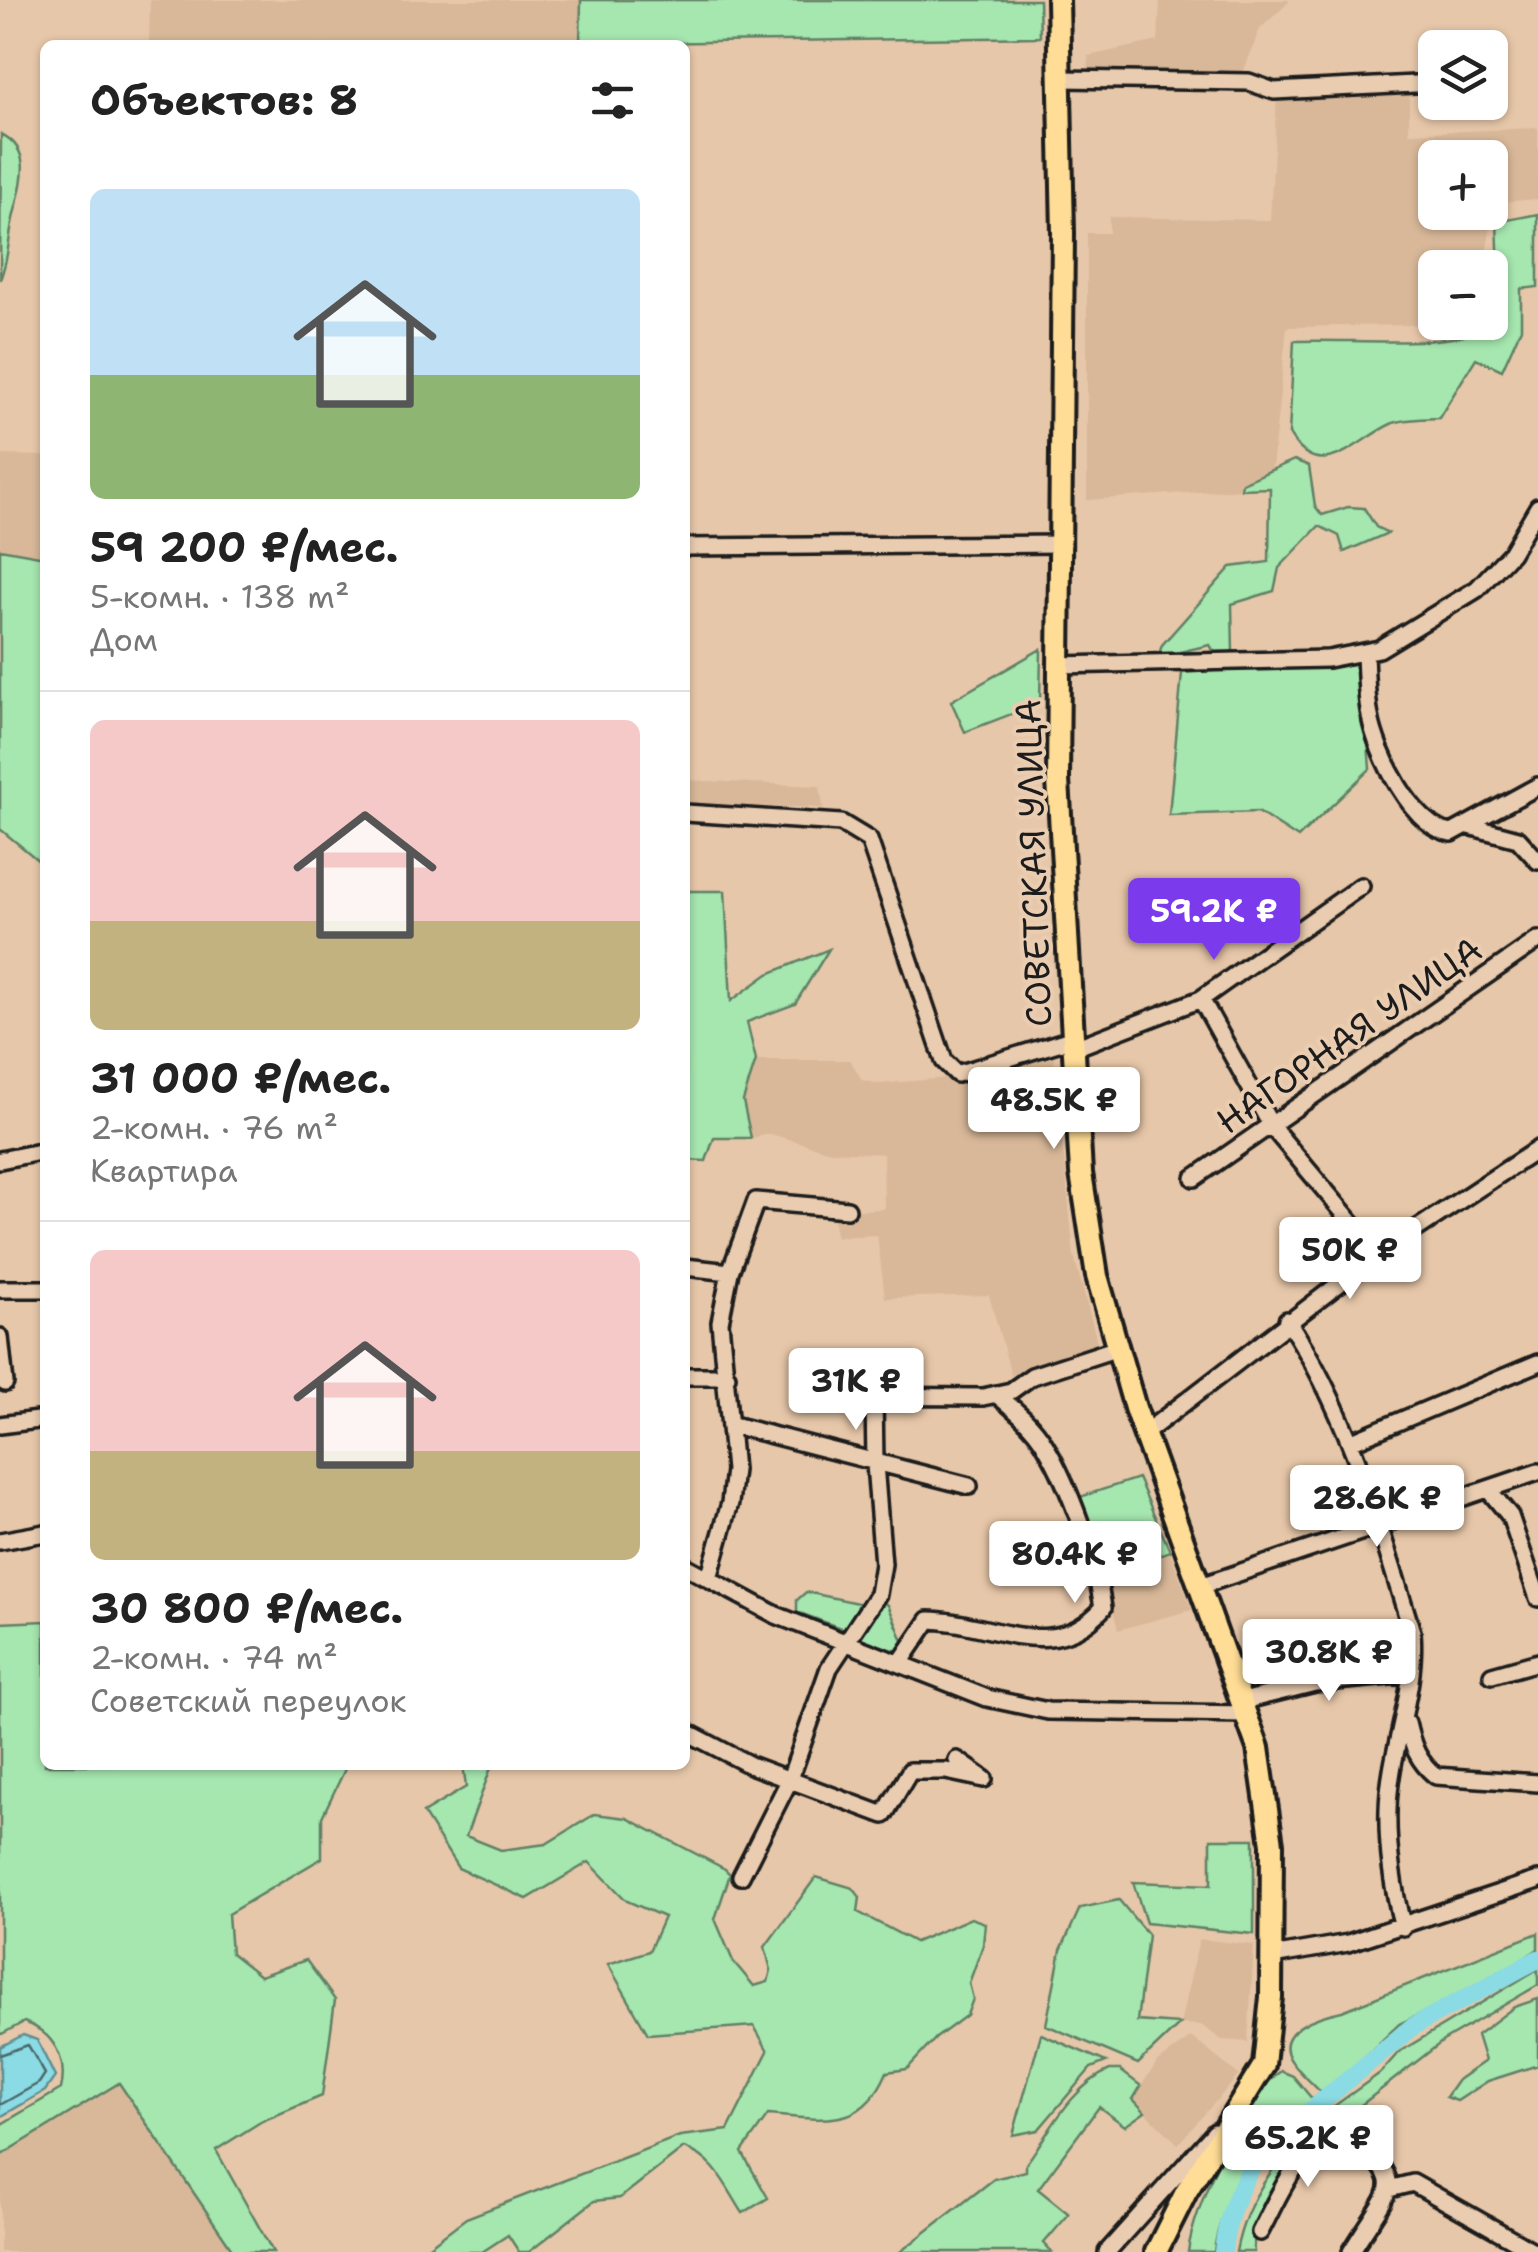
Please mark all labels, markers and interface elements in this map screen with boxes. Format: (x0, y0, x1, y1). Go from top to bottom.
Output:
map controls (1418, 30, 1508, 340)
button: layers (1418, 30, 1508, 120)
text: Объектов: 8 (90, 72, 358, 128)
icon: filters (585, 73, 640, 128)
button: + (1418, 140, 1508, 230)
button: − (1418, 250, 1508, 340)
icon: home (275, 254, 455, 434)
text: 59 200 ₽/мес. (90, 519, 399, 575)
text: 5-комн. · 138 m² (90, 575, 350, 618)
text: Дом (90, 618, 158, 661)
street label: СОВЕТСКАЯ УЛИЦА (1004, 698, 1062, 1028)
icon: home (275, 785, 455, 965)
pin: 59.2K ₽ (1122, 878, 1306, 963)
text: 59.2K ₽ (1150, 889, 1278, 932)
street label: НАГОРНАЯ УЛИЦА (1207, 926, 1491, 1144)
text: 31 000 ₽/мес. (90, 1050, 391, 1106)
pin: 48.5K ₽ (962, 1067, 1146, 1152)
text: 48.5K ₽ (990, 1078, 1118, 1121)
text: 2-комн. · 76 m² (90, 1106, 338, 1149)
text: Квартира (90, 1149, 238, 1192)
pin: 50K ₽ (1280, 1217, 1420, 1302)
text: 50K ₽ (1301, 1228, 1399, 1271)
icon: home (275, 1315, 455, 1495)
pin: 31K ₽ (786, 1348, 926, 1433)
text: 31K ₽ (811, 1359, 901, 1402)
pin: 28.6K ₽ (1285, 1465, 1469, 1550)
text: 28.6K ₽ (1312, 1476, 1442, 1519)
pin: 80.4K ₽ (983, 1521, 1167, 1606)
text: 80.4K ₽ (1011, 1532, 1139, 1575)
text: 30 800 ₽/мес. (90, 1580, 403, 1636)
pin: 30.8K ₽ (1237, 1619, 1421, 1704)
text: 30.8K ₽ (1265, 1630, 1393, 1673)
text: 2-комн. · 74 m² (90, 1636, 338, 1679)
text: Советский переулок (90, 1679, 407, 1722)
pin: 65.2K ₽ (1216, 2105, 1400, 2190)
text: 65.2K ₽ (1244, 2116, 1372, 2159)

